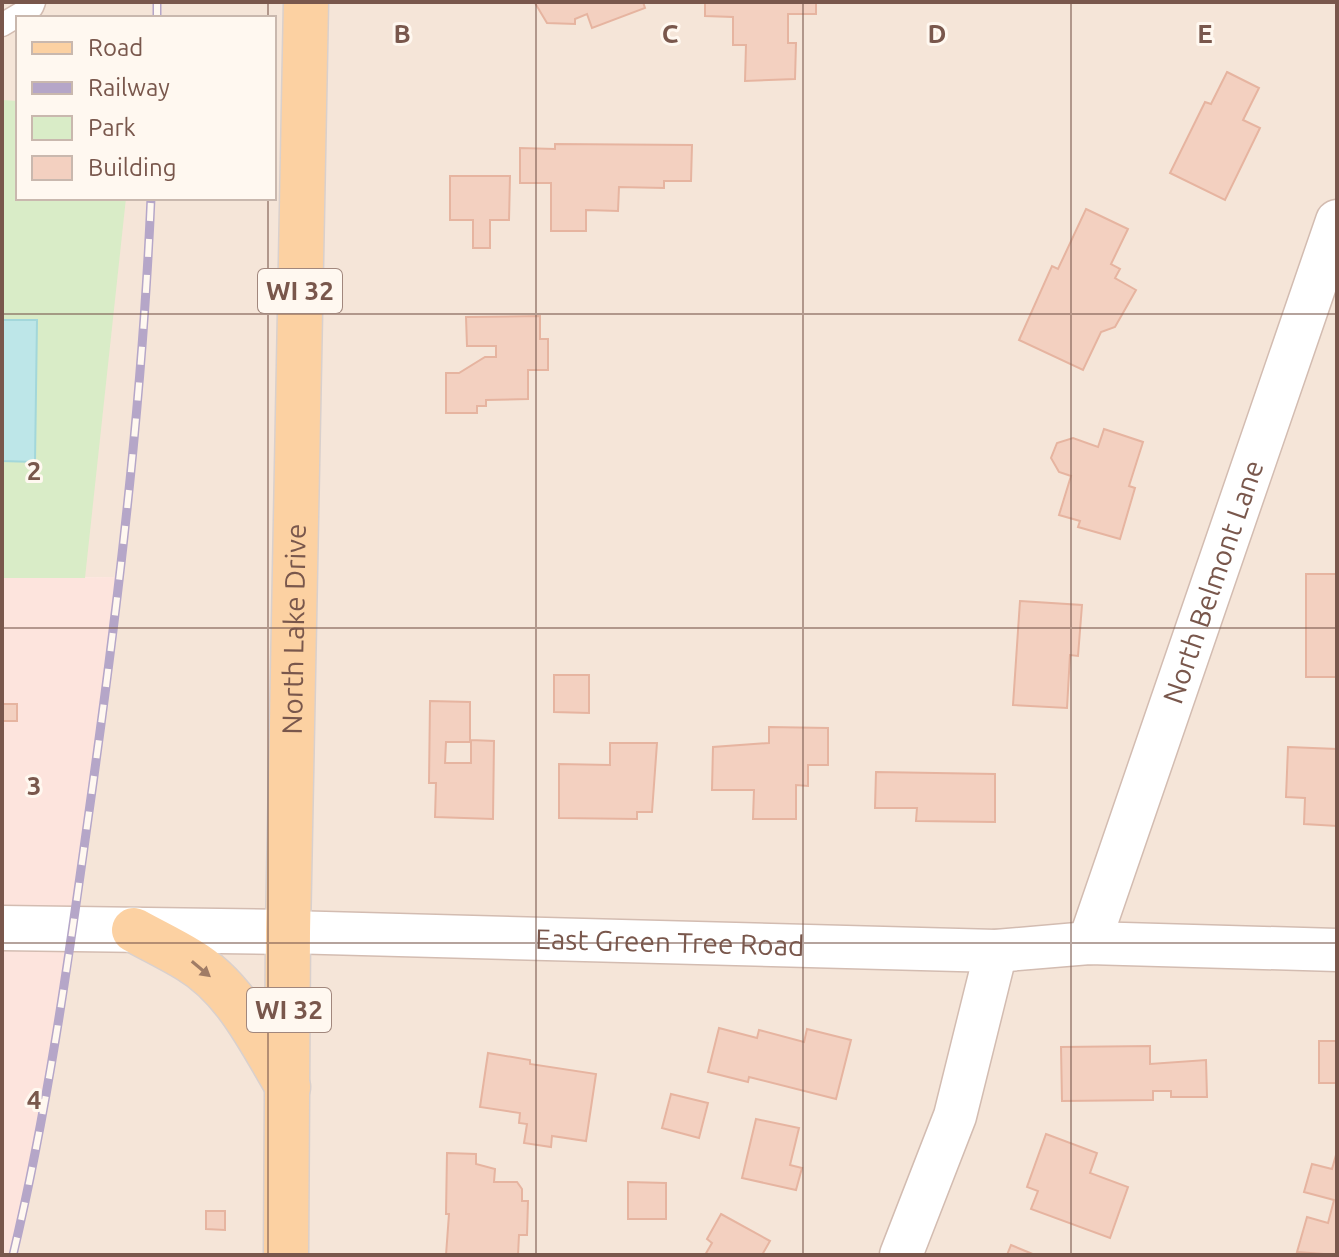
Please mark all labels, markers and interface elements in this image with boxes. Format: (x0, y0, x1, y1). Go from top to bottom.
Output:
legend (16, 16, 276, 200)
text: B (393, 19, 411, 48)
text: C (662, 19, 679, 48)
text: D (928, 19, 946, 48)
text: E (1197, 19, 1213, 48)
text: Road (88, 34, 143, 61)
text: Railway (88, 74, 170, 101)
text: Park (88, 114, 136, 141)
text: Building (88, 154, 176, 181)
road number: WI 32 (258, 269, 342, 313)
text: 2 (27, 456, 41, 485)
street label: North Belmont Lane (1157, 456, 1269, 707)
street label: North Lake Drive (276, 523, 311, 735)
text: 3 (27, 771, 41, 800)
street label: East Green Tree Road (535, 923, 805, 961)
one-way arrow (191, 960, 211, 977)
road number: WI 32 (247, 988, 331, 1032)
text: 4 (27, 1085, 41, 1114)

